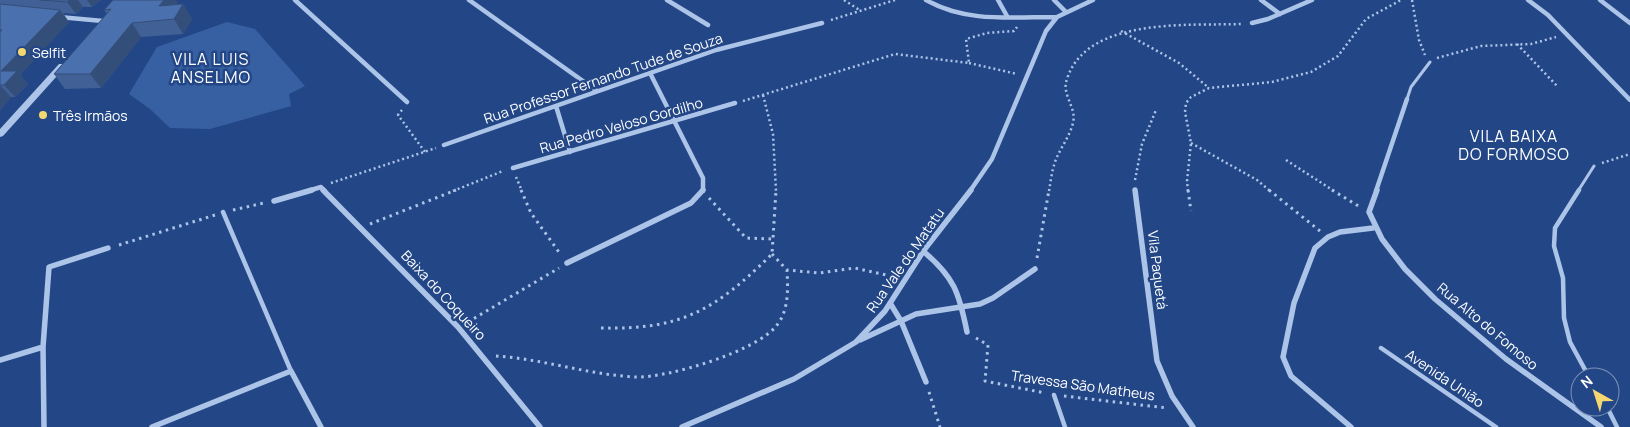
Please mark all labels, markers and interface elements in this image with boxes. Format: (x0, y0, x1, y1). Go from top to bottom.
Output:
street label: Rua Professor Fernando Tude de Souza (481, 28, 725, 128)
place label: Selfit (32, 43, 67, 62)
marker: Selfit (16, 46, 28, 58)
district label: VILA LUIS ANSELMO (171, 48, 251, 88)
street label: Rua Pedro Veloso Gordilho (537, 93, 705, 157)
place label: Três Irmãos (53, 106, 128, 125)
marker: Três Irmãos (37, 109, 49, 121)
district label: VILA BAIXA DO FORMOSO (1458, 125, 1570, 165)
street label: Rua Vale do Matatu (862, 204, 948, 316)
street label: Vila Paquetá (1144, 229, 1172, 311)
street label: Baixa do Coqueiro (397, 246, 491, 344)
street label: Rua Alto do Fomoso (1433, 278, 1543, 374)
street label: Avenida União (1402, 345, 1488, 411)
street label: Travessa São Matheus (1010, 366, 1156, 404)
north arrow (1570, 367, 1620, 417)
text: N (1577, 371, 1596, 392)

